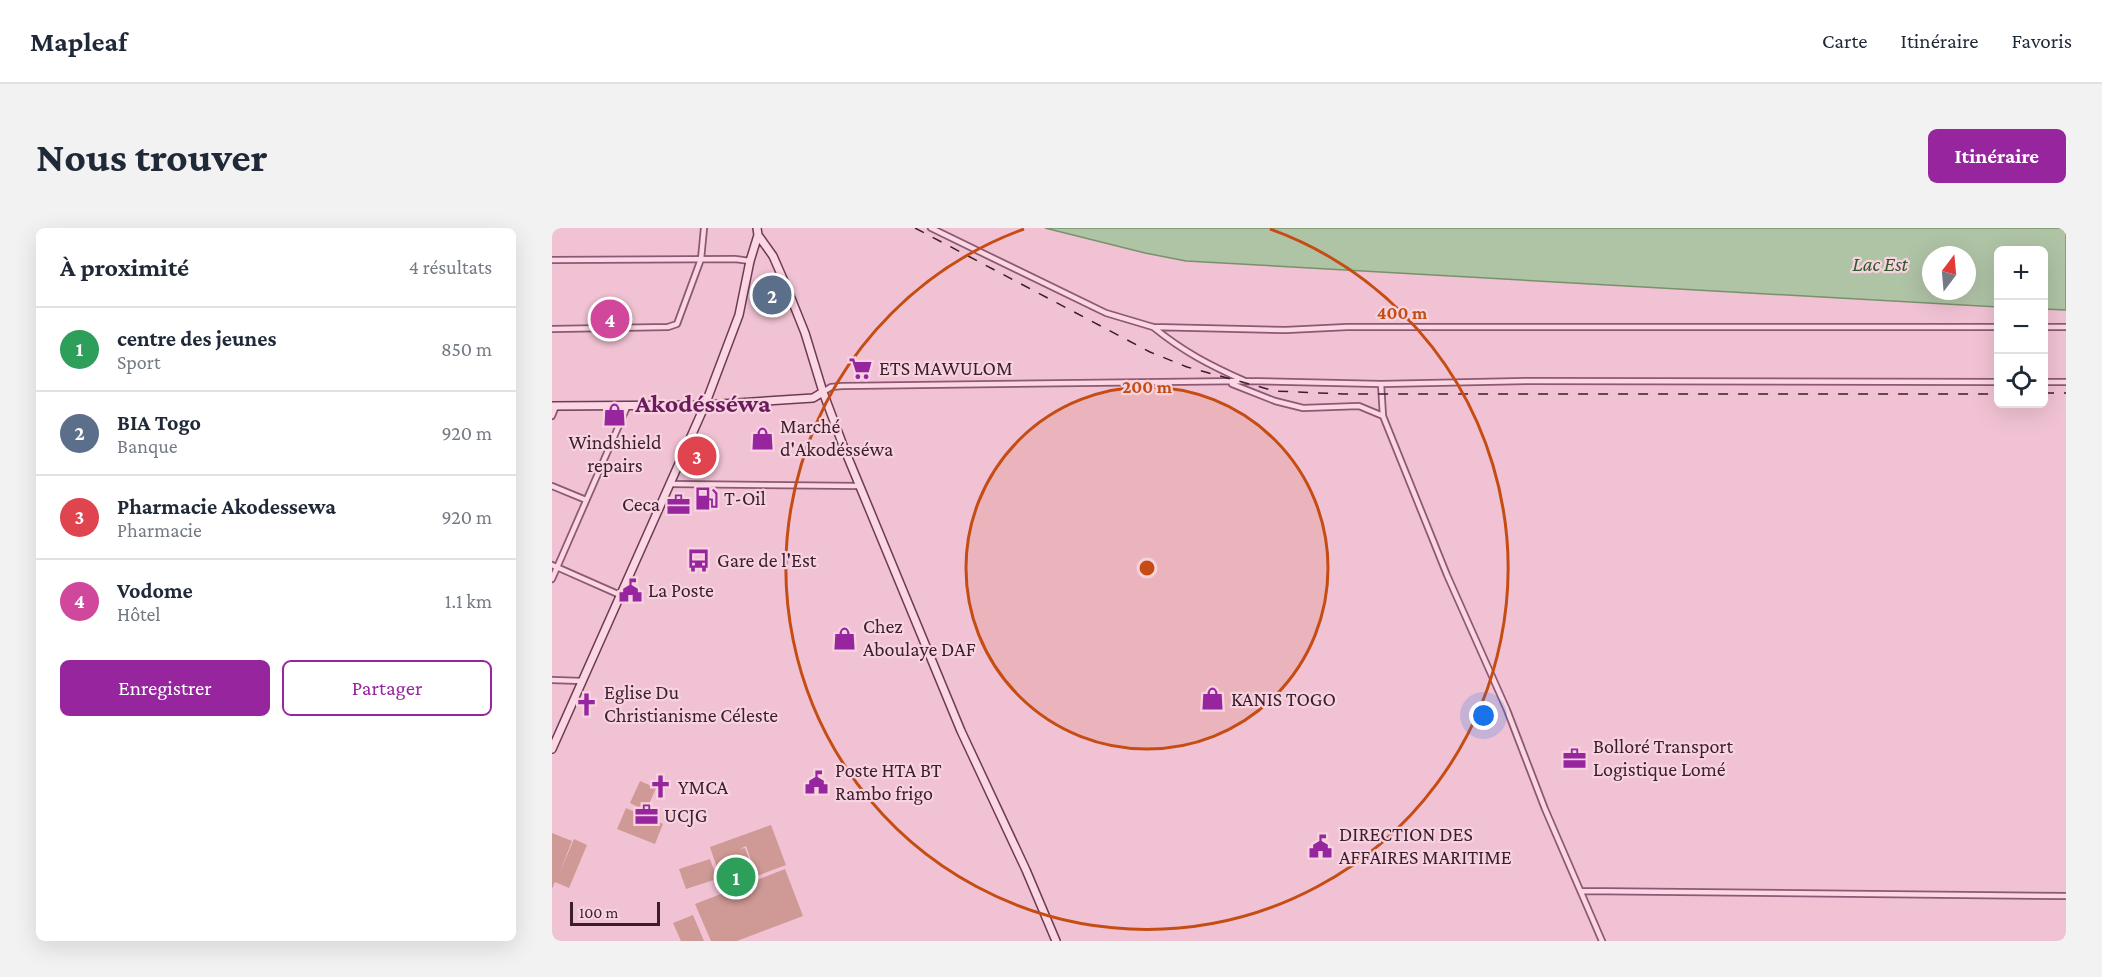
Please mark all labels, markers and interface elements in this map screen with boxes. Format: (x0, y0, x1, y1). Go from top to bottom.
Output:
text: Mapleaf (30, 26, 127, 57)
text: Carte (1822, 29, 1868, 53)
text: Itinéraire (1901, 29, 1978, 53)
text: Favoris (2011, 29, 2072, 53)
button: Itinéraire (1928, 129, 2066, 183)
text: Nous trouver (36, 133, 268, 180)
north arrow (1922, 246, 1976, 300)
map controls (1994, 246, 2048, 408)
button: + (1994, 246, 2048, 300)
water label: Lac Est (1852, 252, 1909, 276)
text: À proximité (60, 253, 189, 282)
text: 4 résultats (409, 256, 492, 278)
pin: 2 (752, 272, 792, 318)
pin: 4 (590, 296, 630, 341)
button: − (1994, 300, 2048, 354)
text: 400 m (1377, 303, 1428, 323)
text: centre des jeunes (117, 326, 276, 351)
text: 1 (76, 338, 83, 360)
text: 850 m (441, 338, 492, 360)
text: Sport (117, 351, 161, 373)
button: locate (1994, 354, 2048, 408)
supermarket icon: ETS MAWULOM (848, 355, 874, 381)
place label: ETS MAWULOM (879, 357, 1012, 379)
text: 200 m (1122, 377, 1173, 397)
district label: Akodésséwa (634, 389, 771, 418)
shop icon: Windshield repairs (602, 401, 628, 427)
text: BIA Togo (117, 410, 201, 435)
place label: Marché d'Akodésséwa (780, 415, 893, 460)
text: 2 (74, 422, 85, 444)
text: 920 m (441, 422, 492, 444)
shop icon: Marché d'Akodésséwa (749, 425, 775, 451)
place label: Windshield repairs (569, 431, 662, 477)
pin: 3 (678, 434, 716, 478)
text: Banque (117, 435, 178, 457)
fuel station icon: T-Oil (693, 485, 719, 511)
place label: T-Oil (724, 487, 766, 509)
office icon: Ceca (665, 491, 691, 517)
place label: Ceca (622, 493, 660, 515)
text: Pharmacie Akodessewa (117, 494, 336, 519)
text: 3 (75, 506, 84, 528)
text: 920 m (441, 506, 492, 528)
text: Pharmacie (117, 519, 202, 541)
bus stop icon: Gare de l'Est (686, 547, 712, 573)
place label: Gare de l'Est (717, 549, 817, 571)
centre of rings (1137, 558, 1157, 578)
public building icon: La Poste (617, 577, 643, 603)
text: Vodome (117, 578, 193, 603)
place label: La Poste (648, 579, 714, 601)
text: 4 (74, 590, 85, 612)
text: 1.1 km (445, 590, 492, 612)
text: Hôtel (117, 603, 161, 625)
place label: Chez Aboulaye DAF (863, 615, 976, 661)
shop icon: Chez Aboulaye DAF (832, 625, 858, 651)
button: Enregistrer (60, 660, 270, 716)
button: Partager (282, 660, 492, 716)
place label: Eglise Du Christianisme Céleste (604, 681, 778, 726)
shop icon: KANIS TOGO (1200, 686, 1226, 712)
place label: KANIS TOGO (1231, 688, 1336, 710)
church icon: Eglise Du Christianisme Céleste (573, 691, 599, 717)
your location (1469, 701, 1498, 730)
place label: Bolloré Transport Logistique Lomé (1593, 735, 1733, 781)
office icon: Bolloré Transport Logistique Lomé (1562, 745, 1588, 771)
place label: Poste HTA BT Rambo frigo (835, 759, 942, 805)
public building icon: Poste HTA BT Rambo frigo (804, 769, 830, 795)
church icon: YMCA (647, 774, 673, 800)
place label: YMCA (678, 776, 729, 798)
office icon: UCJG (633, 802, 659, 828)
place label: UCJG (664, 804, 707, 827)
place label: DIRECTION DES AFFAIRES MARITIME (1339, 823, 1512, 868)
public building icon: DIRECTION DES AFFAIRES MARITIME (1308, 833, 1334, 859)
pin: 1 (716, 854, 756, 900)
scale bar (570, 899, 660, 926)
text: 100 m (579, 904, 618, 921)

